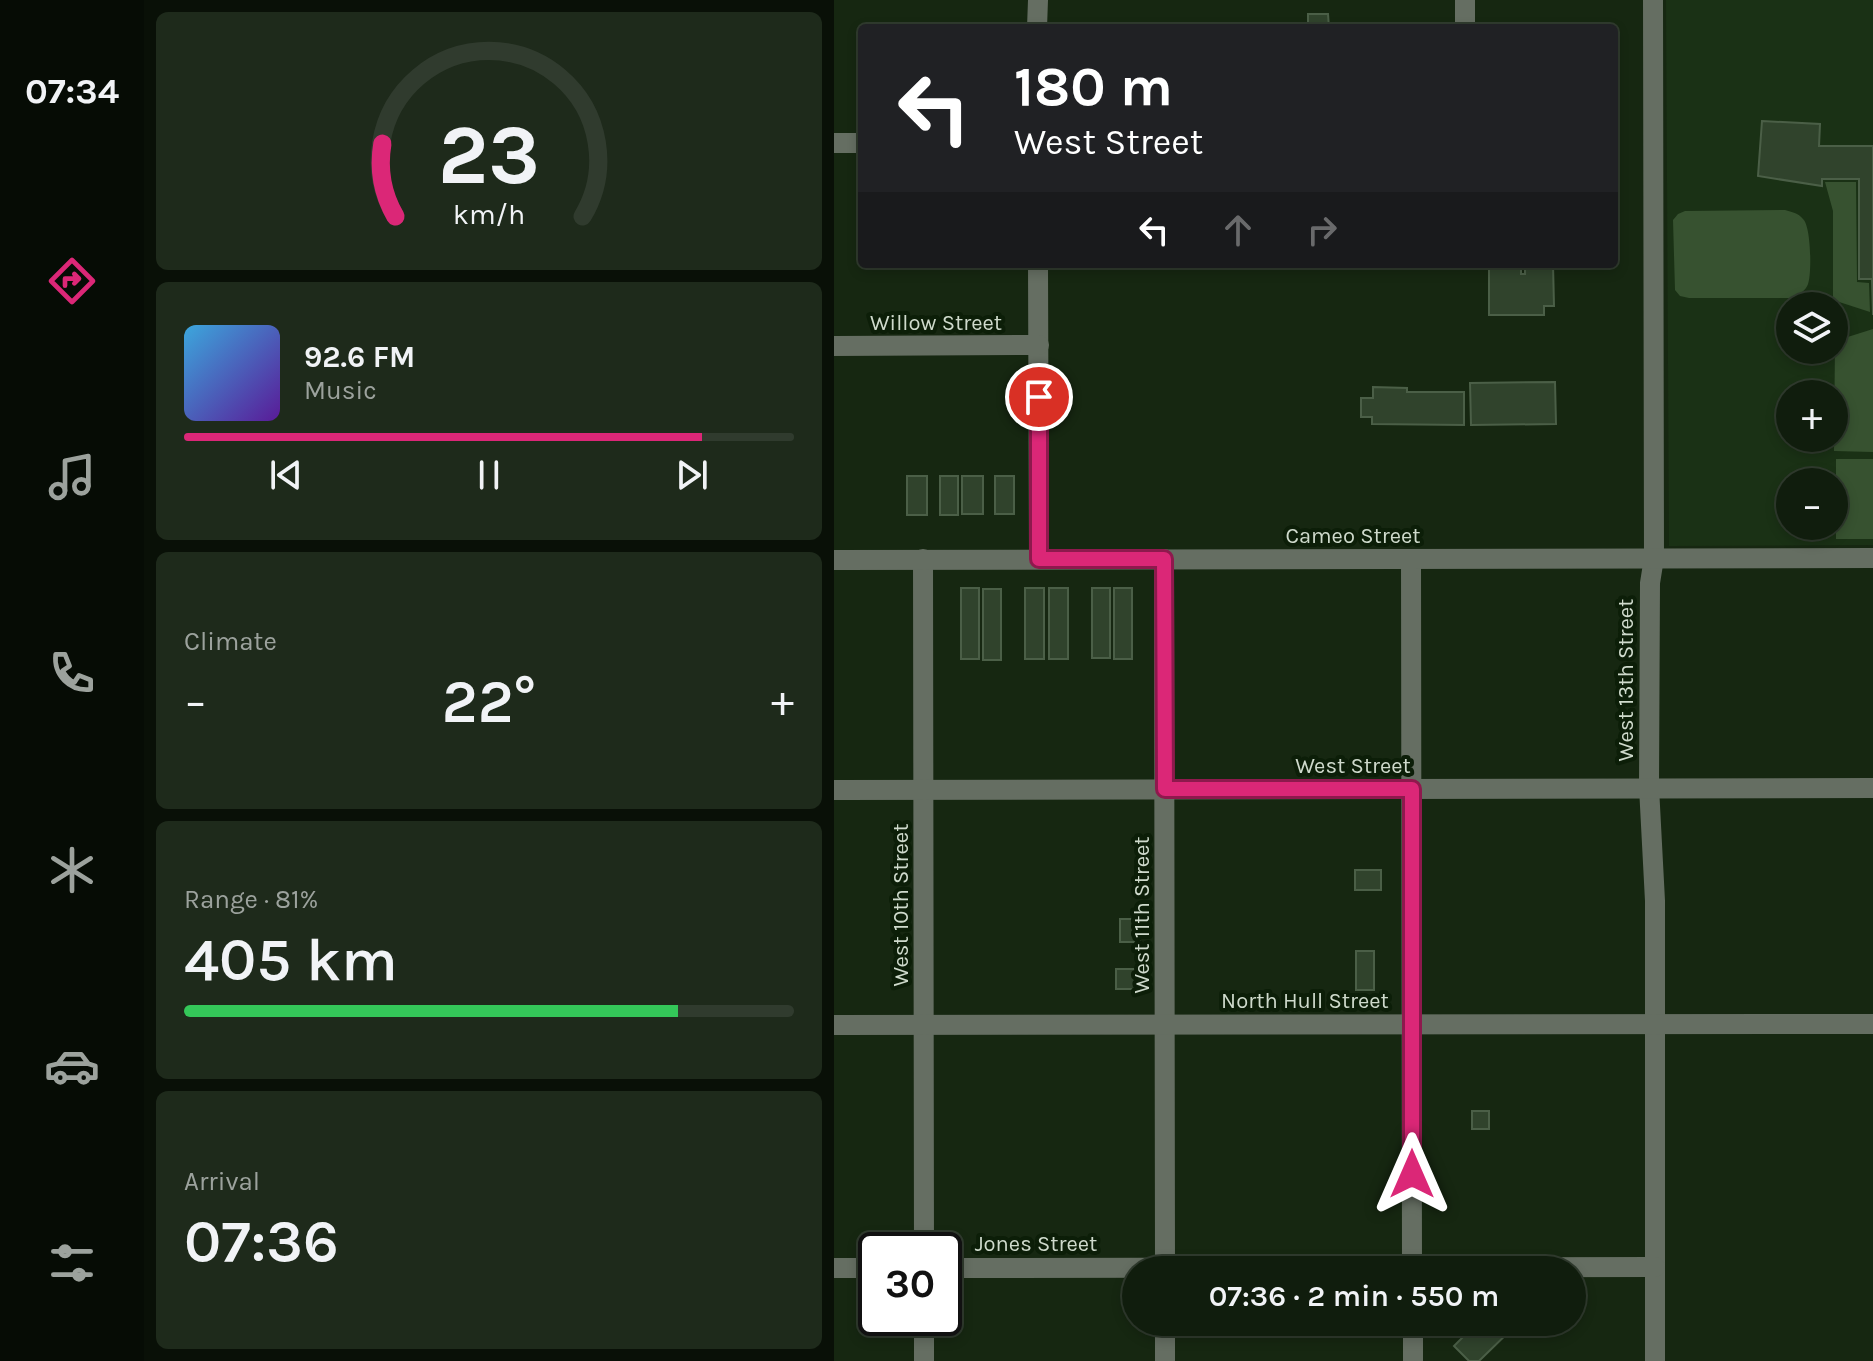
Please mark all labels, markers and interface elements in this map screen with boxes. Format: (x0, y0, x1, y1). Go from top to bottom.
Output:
text: 180 m (1014, 54, 1173, 119)
icon: left (882, 56, 986, 160)
text: 07:34 (25, 70, 119, 112)
text: 23 (438, 106, 540, 203)
text: West Street (1014, 121, 1203, 163)
text: km/h (453, 198, 525, 231)
icon: left (1132, 208, 1176, 252)
icon: ahead (1216, 208, 1260, 252)
icon: right (1300, 208, 1344, 252)
icon: directions (44, 253, 100, 309)
map controls (1776, 292, 1848, 540)
button: layers (1776, 292, 1848, 364)
street label: Willow Street (870, 310, 1002, 336)
text: 92.6 FM (304, 339, 415, 375)
pin (1005, 363, 1073, 431)
text: Music (304, 375, 377, 406)
icon: arrive (1017, 375, 1061, 419)
button: + (1776, 380, 1848, 452)
icon: music (44, 449, 100, 505)
icon: previous (264, 453, 308, 497)
icon: pause (467, 453, 511, 497)
icon: next (670, 453, 714, 497)
button: − (1776, 468, 1848, 540)
street label: Cameo Street (1285, 523, 1421, 549)
street label: West 13th Street (1613, 599, 1639, 761)
text: Climate (184, 626, 277, 657)
icon: phone (44, 645, 100, 701)
text: 22° (442, 667, 536, 737)
text: − (184, 676, 207, 727)
text: + (771, 676, 794, 727)
street label: West Street (1295, 753, 1411, 779)
street label: West 10th Street (888, 824, 914, 986)
street label: West 11th Street (1129, 836, 1155, 994)
icon: climate (44, 842, 100, 898)
text: Range · 81% (184, 884, 318, 915)
text: 405 km (184, 925, 398, 995)
street label: North Hull Street (1221, 988, 1389, 1014)
icon: car (44, 1038, 100, 1094)
position arrow (1370, 1132, 1454, 1216)
text: Arrival (184, 1166, 260, 1197)
text: 07:36 (184, 1207, 339, 1277)
street label: Jones Street (975, 1231, 1097, 1257)
speed limit sign: 30 (858, 1232, 962, 1336)
icon: filters (44, 1235, 100, 1291)
text: 07:36 · 2 min · 550 m (1209, 1278, 1499, 1314)

